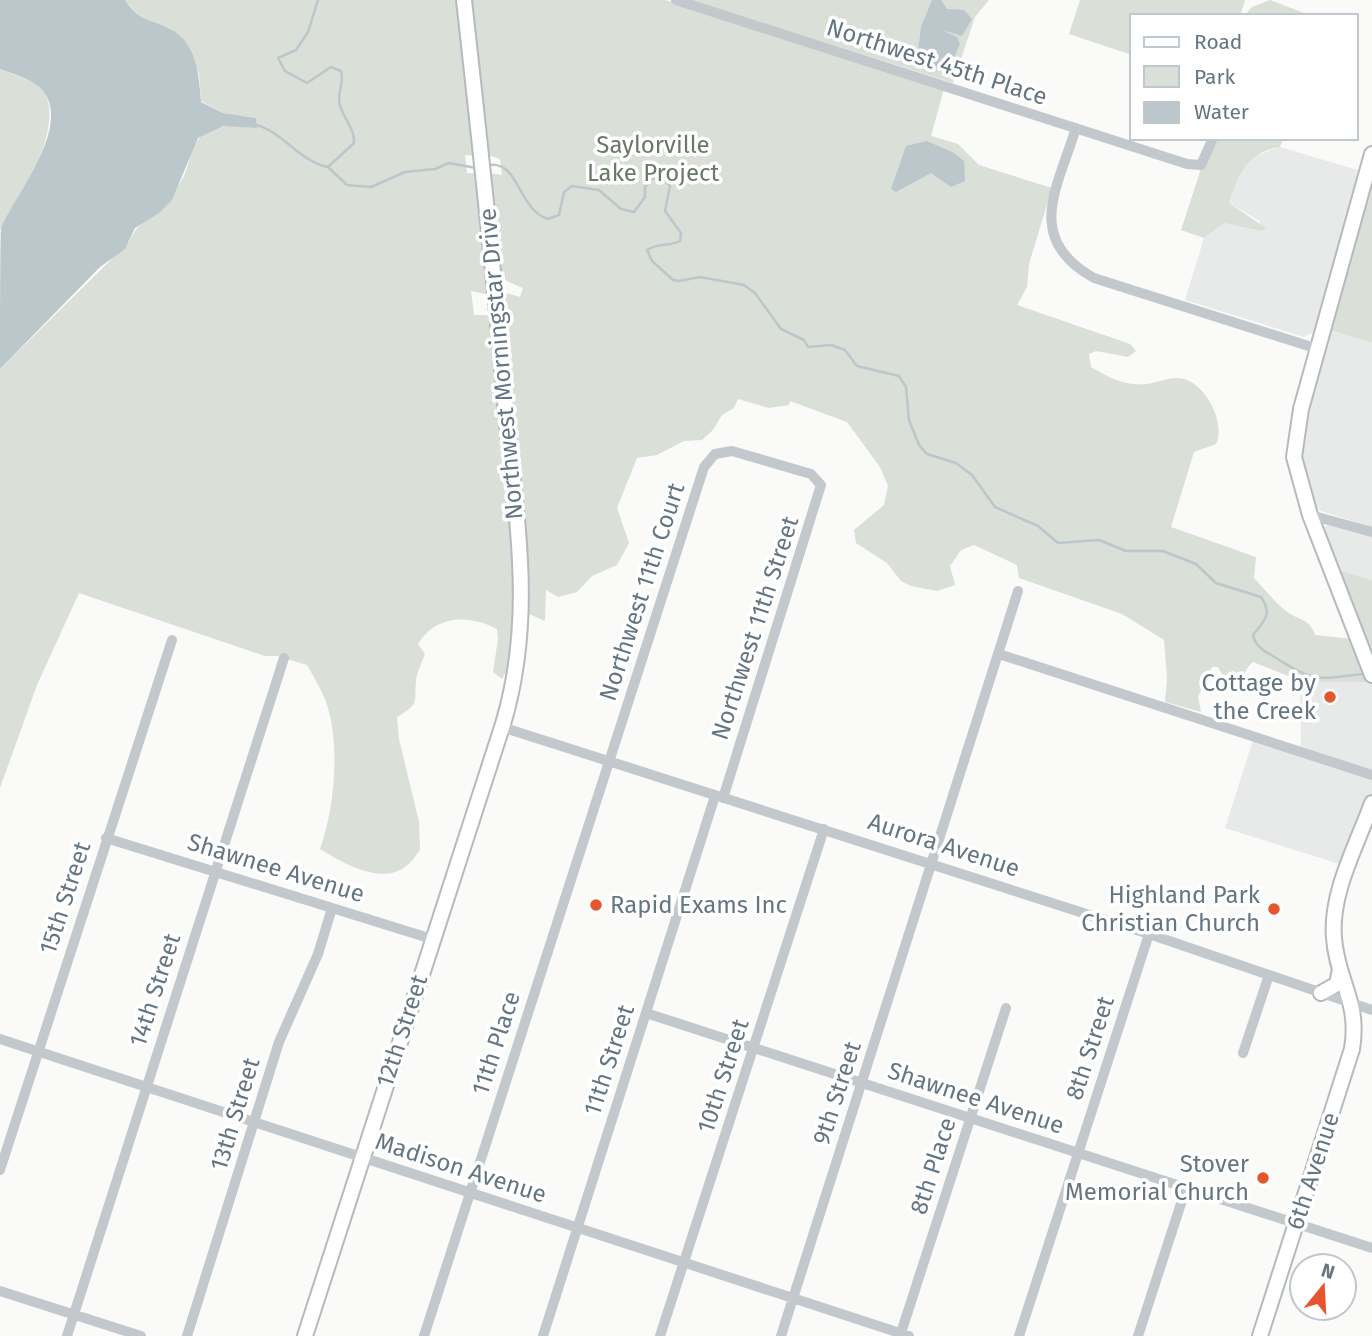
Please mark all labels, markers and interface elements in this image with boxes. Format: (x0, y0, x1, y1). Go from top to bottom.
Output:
street label: Northwest 45th Place (823, 13, 1051, 111)
legend (1130, 14, 1358, 140)
text: Road (1194, 29, 1242, 55)
text: Park (1194, 64, 1236, 90)
text: Water (1194, 99, 1249, 125)
park label: Saylorville Lake Project (587, 131, 719, 187)
street label: Northwest Morningstar Drive (473, 207, 529, 521)
street label: Northwest 11th Court (594, 479, 691, 704)
street label: Northwest 11th Street (706, 512, 805, 743)
place label: Cottage by the Creek (1202, 669, 1317, 725)
marker: Cottage by the Creek (1322, 689, 1338, 705)
street label: Aurora Avenue (865, 807, 1023, 883)
street label: Shawnee Avenue (184, 828, 368, 908)
street label: 15th Street (34, 838, 96, 958)
place label: Highland Park Christian Church (1081, 881, 1261, 937)
place label: Rapid Exams Inc (610, 891, 787, 919)
marker: Rapid Exams Inc (588, 897, 604, 913)
marker: Highland Park Christian Church (1266, 901, 1282, 917)
street label: 14th Street (124, 930, 187, 1050)
street label: 12th Street (371, 971, 433, 1091)
street label: 11th Place (466, 988, 526, 1098)
street label: 8th Street (1060, 992, 1120, 1103)
street label: 11th Street (578, 1001, 640, 1119)
street label: 10th Street (691, 1015, 755, 1136)
street label: 9th Street (807, 1038, 867, 1148)
street label: 13th Street (205, 1054, 266, 1174)
street label: Shawnee Avenue (884, 1056, 1068, 1140)
street label: 6th Avenue (1281, 1109, 1345, 1233)
street label: 8th Place (904, 1114, 962, 1218)
street label: Madison Avenue (372, 1127, 550, 1209)
place label: Stover Memorial Church (1065, 1150, 1250, 1206)
marker: Stover Memorial Church (1255, 1170, 1271, 1186)
north arrow (1288, 1252, 1358, 1322)
text: N (1319, 1258, 1338, 1284)

